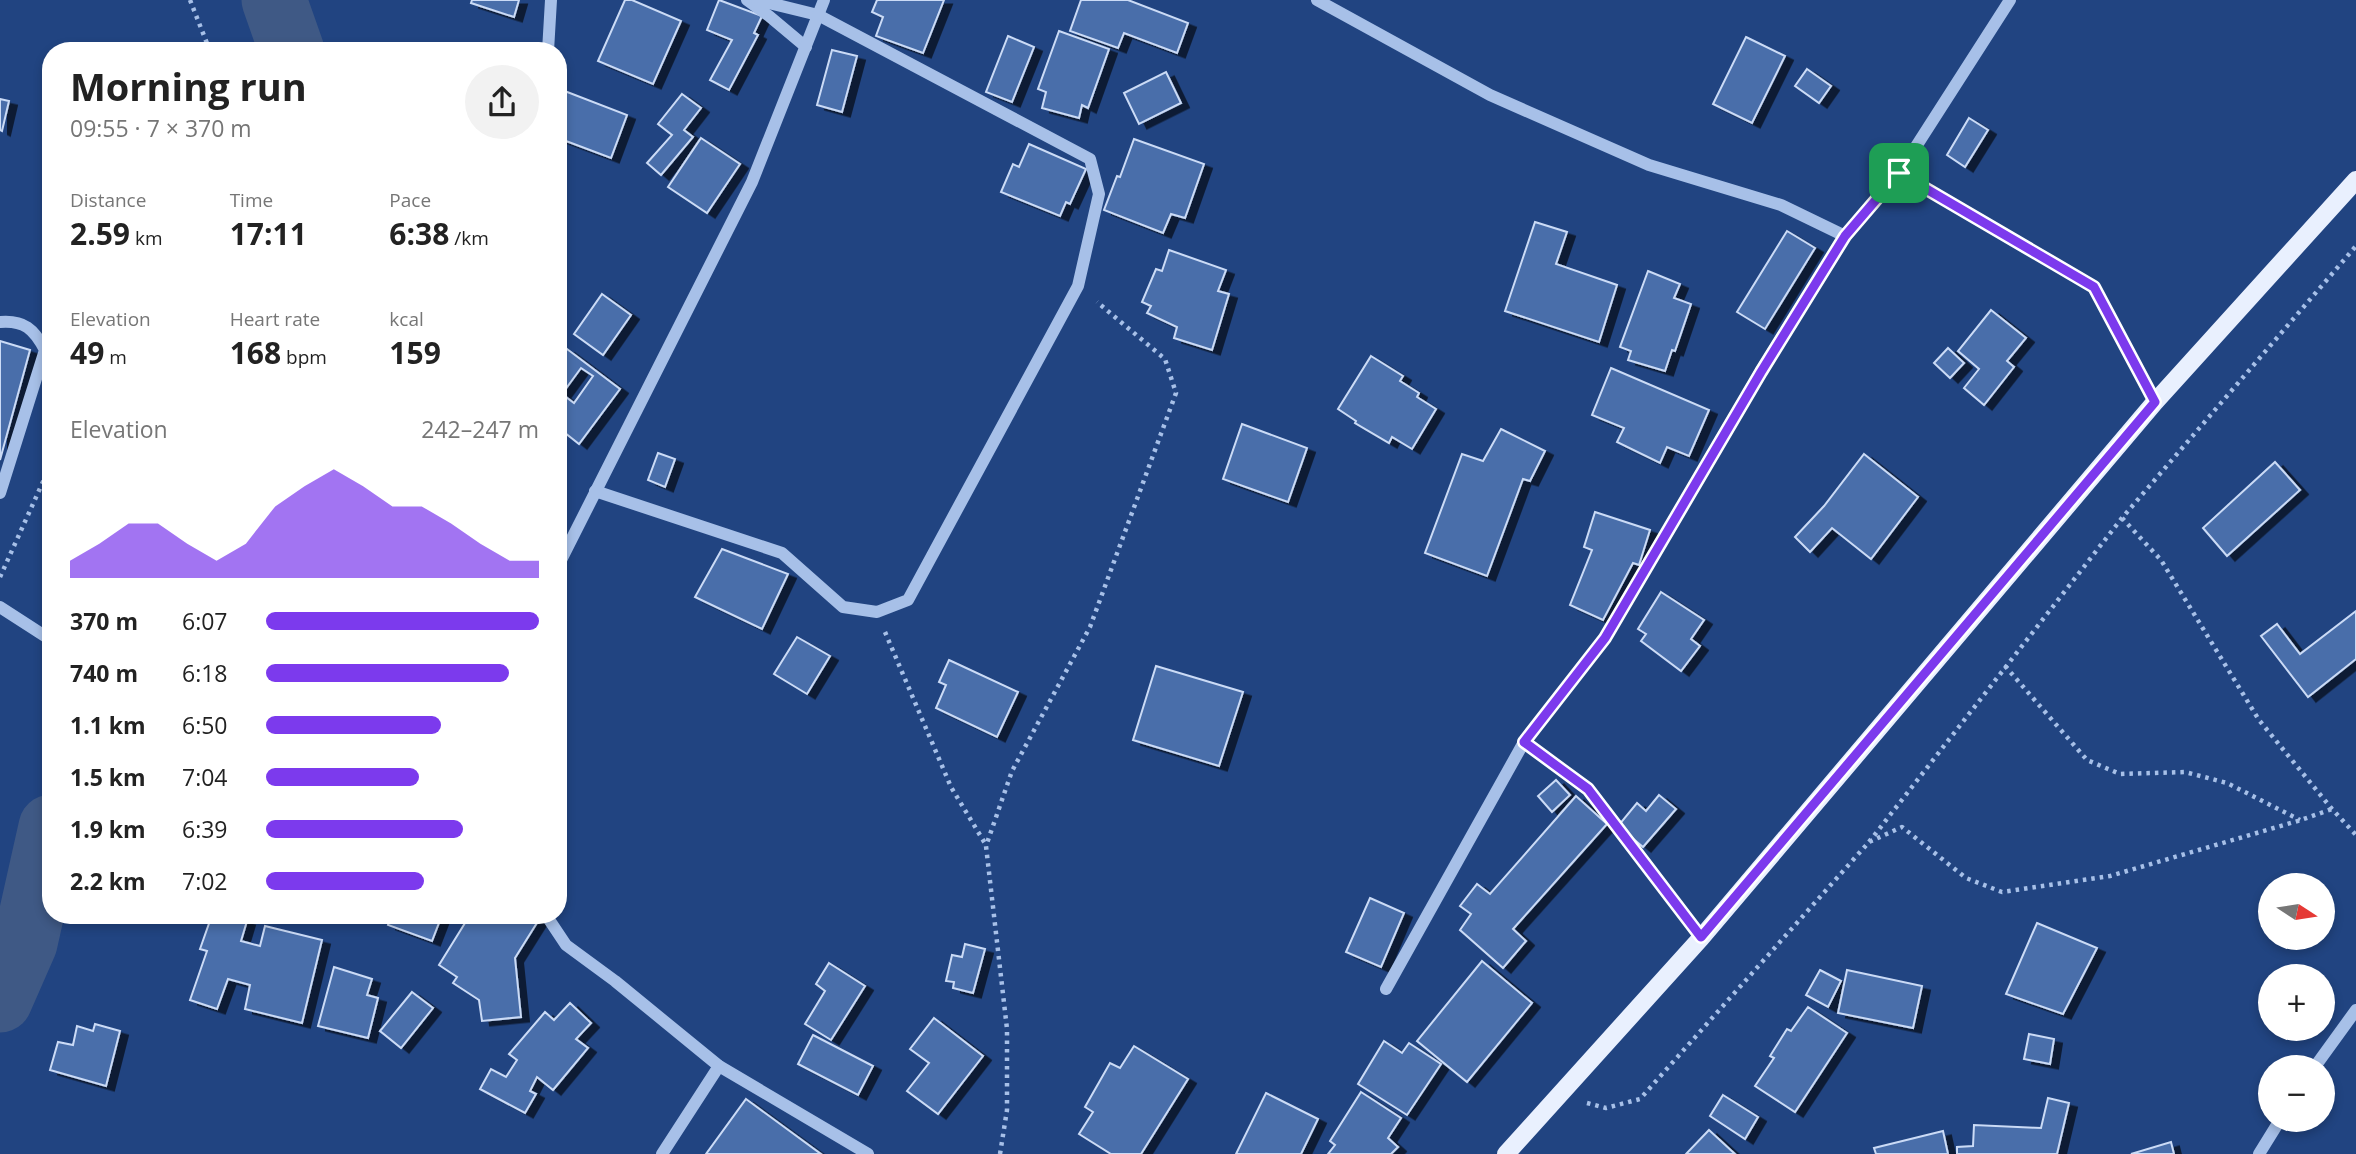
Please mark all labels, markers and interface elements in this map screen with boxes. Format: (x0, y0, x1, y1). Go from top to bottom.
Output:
text: Morning run (70, 60, 307, 112)
button: share (465, 65, 539, 139)
text: 09:55 · 7 × 370 m (70, 112, 252, 144)
pin (1869, 143, 1929, 203)
icon: arrive (1880, 154, 1918, 192)
text: Distance (70, 187, 146, 213)
text: Time (230, 187, 273, 213)
text: Pace (389, 187, 431, 213)
text: 2.59 (70, 213, 130, 254)
text: 17:11 (230, 213, 307, 254)
text: 6:38 (389, 213, 449, 254)
text: km (130, 225, 163, 251)
text: /km (449, 225, 489, 251)
text: Elevation (70, 306, 151, 332)
text: Heart rate (230, 306, 320, 332)
text: kcal (389, 306, 424, 332)
text: 49 (70, 332, 104, 373)
text: 168 (230, 332, 281, 373)
text: 159 (389, 332, 441, 373)
text: m (104, 344, 127, 370)
text: bpm (281, 344, 327, 370)
text: Elevation (70, 413, 168, 445)
text: 242–247 m (421, 413, 539, 445)
text: 370 m (70, 605, 138, 637)
text: 6:07 (182, 605, 228, 637)
text: 740 m (70, 657, 138, 689)
text: 6:18 (182, 657, 228, 689)
text: 1.1 km (70, 709, 146, 741)
text: 6:50 (182, 709, 228, 741)
text: 1.5 km (70, 761, 146, 793)
text: 7:04 (182, 761, 228, 793)
text: 1.9 km (70, 813, 146, 845)
text: 6:39 (182, 813, 228, 845)
text: 2.2 km (70, 865, 146, 897)
text: 7:02 (182, 865, 228, 897)
north arrow (2258, 873, 2334, 950)
map controls (2258, 873, 2335, 1132)
button: + (2258, 964, 2335, 1041)
button: − (2258, 1055, 2335, 1132)

